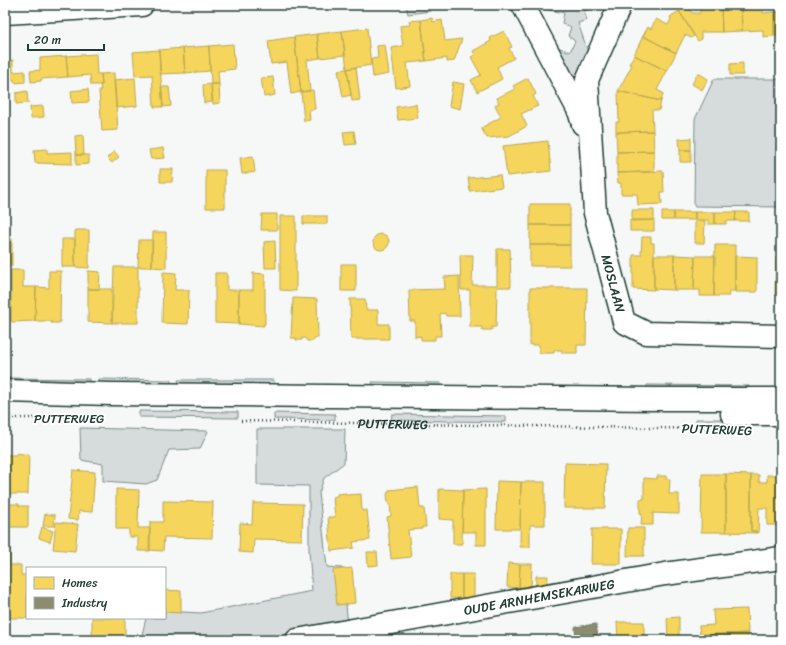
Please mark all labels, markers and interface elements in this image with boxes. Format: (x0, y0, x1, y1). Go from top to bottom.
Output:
scale bar (28, 26, 104, 52)
text: 20 m (34, 29, 61, 51)
street label: MOSLAAN (595, 252, 632, 315)
street label: PUTTERWEG (34, 407, 104, 430)
street label: PUTTERWEG (358, 412, 428, 436)
street label: PUTTERWEG (681, 417, 753, 442)
legend (26, 567, 166, 619)
text: Homes (62, 572, 98, 594)
street label: OUDE ARNHEMSEKARWEG (462, 572, 616, 622)
text: Industry (61, 592, 108, 614)

